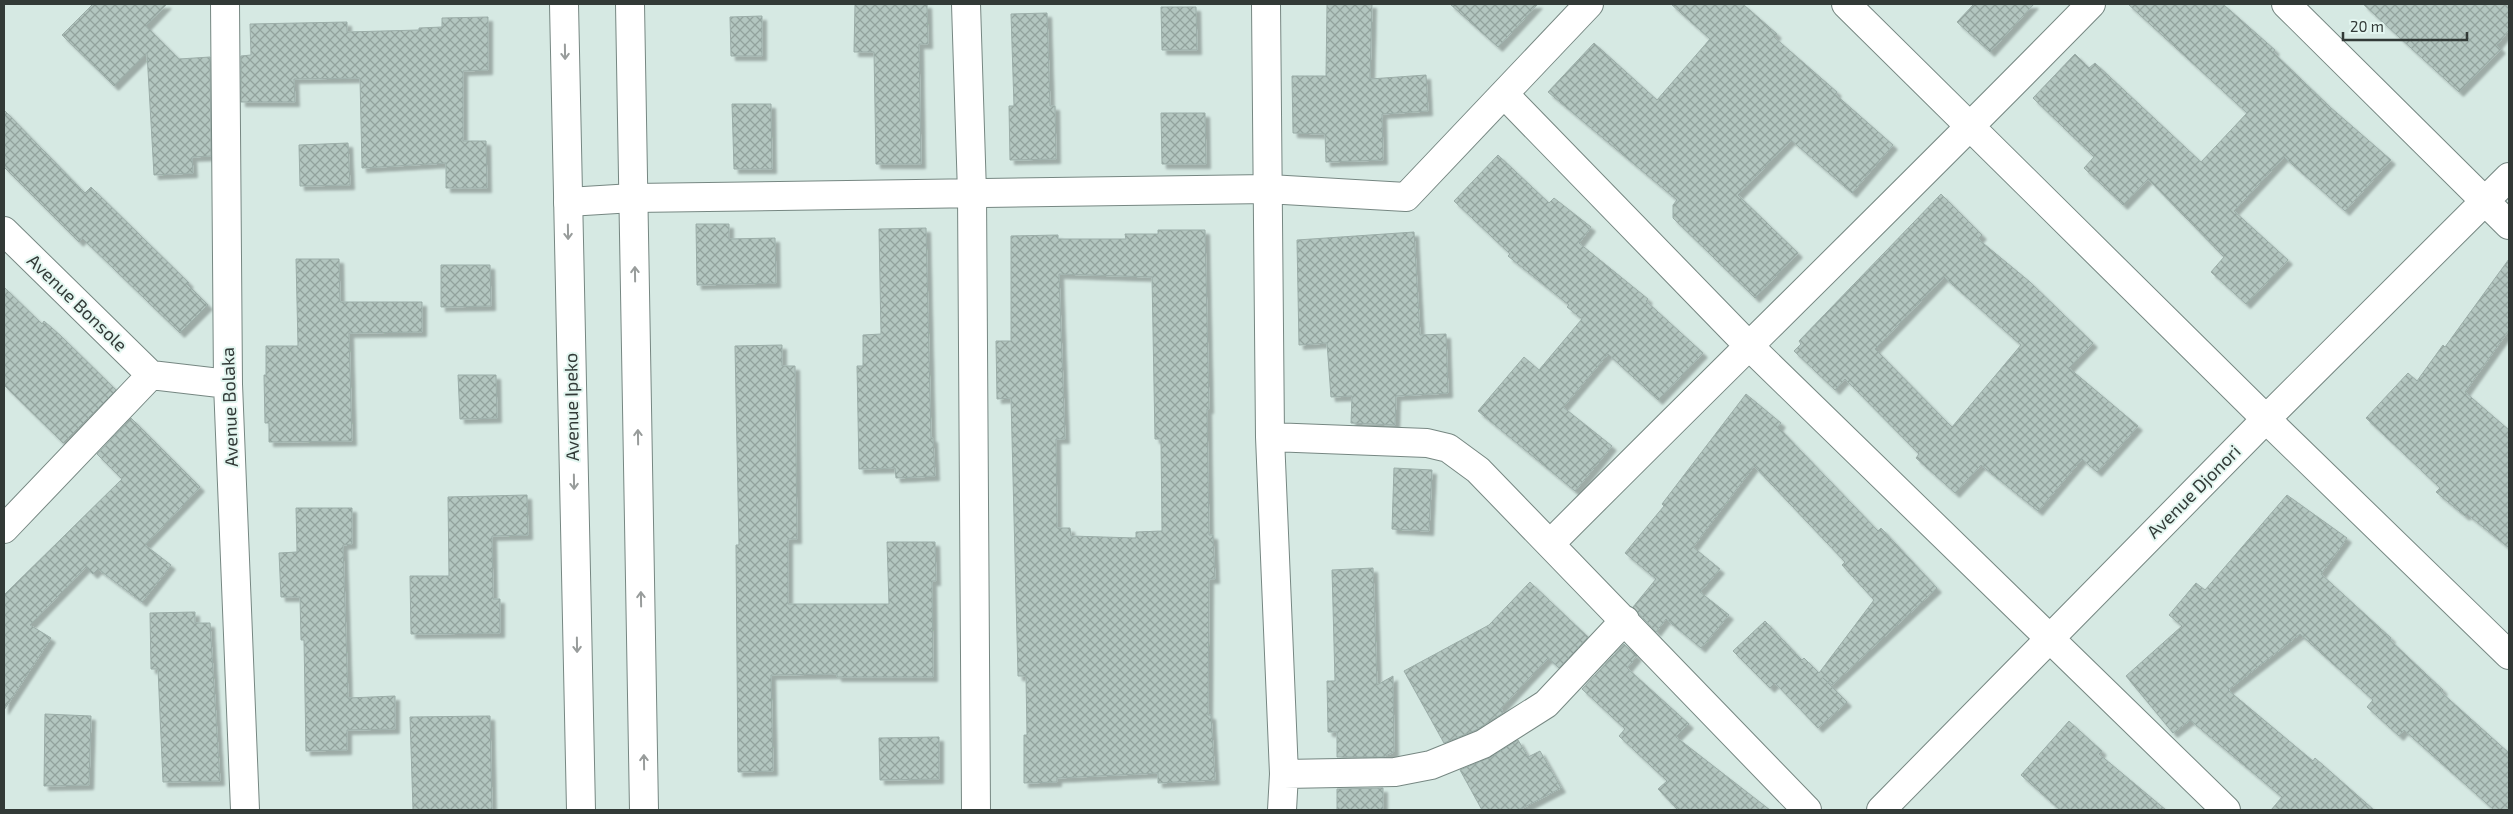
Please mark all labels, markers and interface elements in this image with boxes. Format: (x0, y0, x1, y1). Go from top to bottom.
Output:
scale bar (2343, 10, 2467, 42)
text: 20 m (2350, 17, 2384, 35)
one-way arrow (560, 44, 570, 60)
one-way arrow (564, 224, 573, 240)
street label: Avenue Bonsole (23, 249, 132, 356)
one-way arrow (630, 266, 639, 282)
street label: Avenue Bolaka (216, 347, 242, 467)
street label: Avenue Ipeko (559, 353, 583, 461)
one-way arrow (633, 429, 642, 445)
street label: Avenue Djonori (2142, 440, 2245, 543)
one-way arrow (569, 474, 579, 490)
one-way arrow (636, 591, 645, 607)
one-way arrow (573, 637, 582, 653)
one-way arrow (639, 754, 648, 770)

